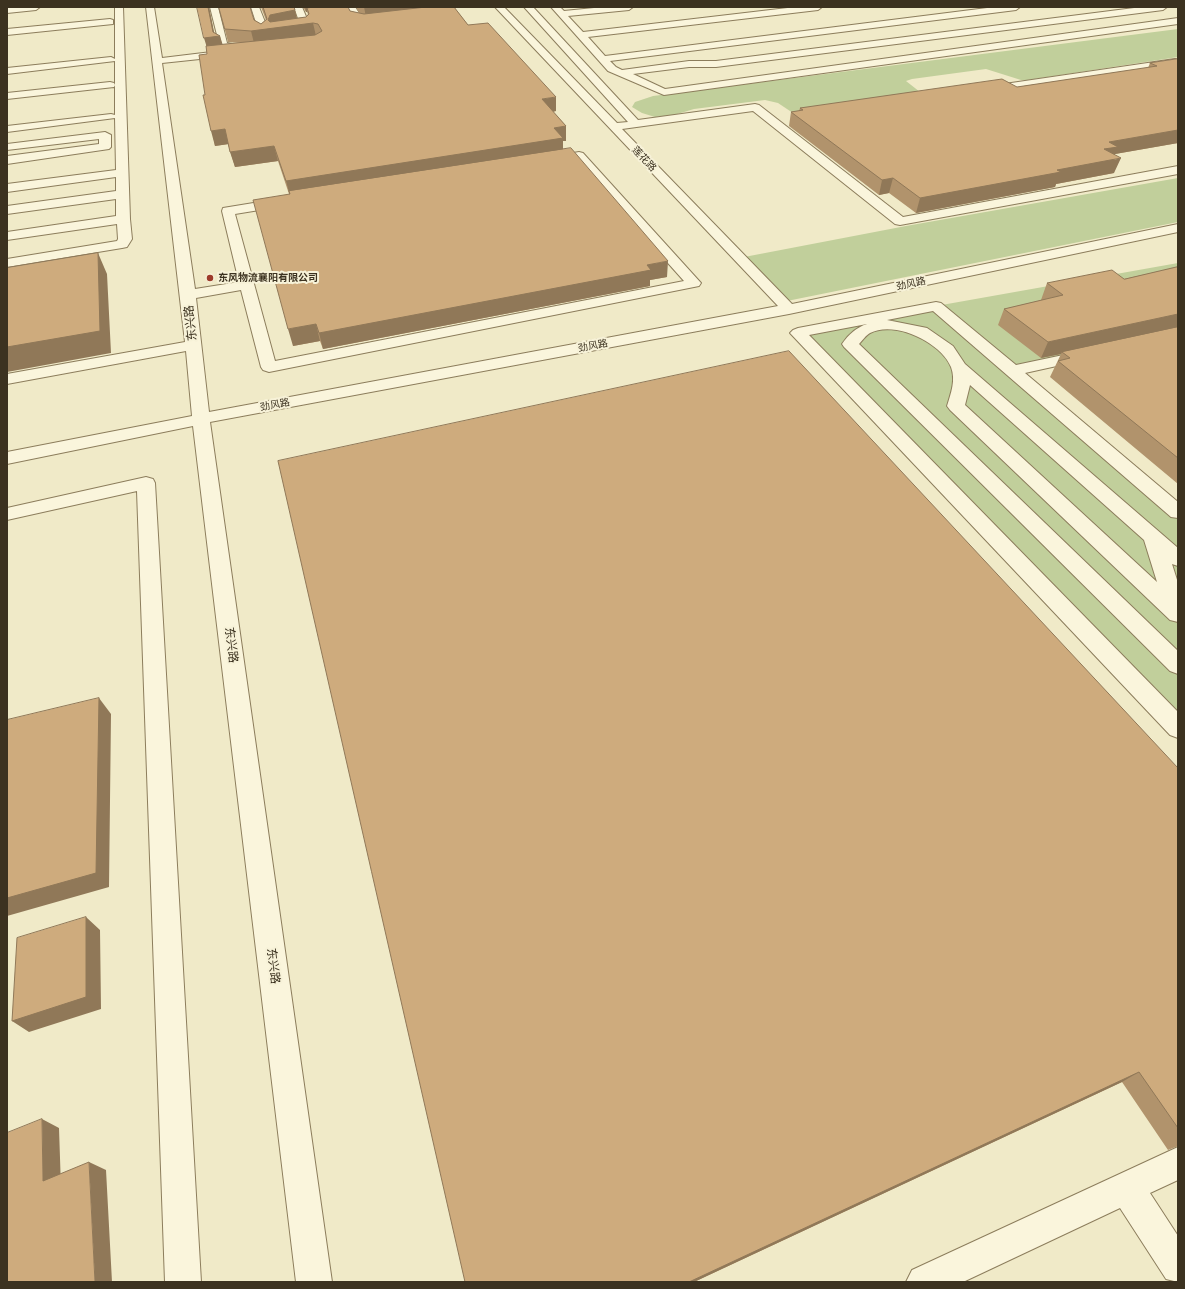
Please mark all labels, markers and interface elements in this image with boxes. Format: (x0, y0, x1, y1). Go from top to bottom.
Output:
street label: 莲花路 (629, 144, 659, 174)
place label: 东风物流襄阳有限公司 (218, 272, 318, 284)
marker: 东风物流襄阳有限公司 (205, 273, 215, 283)
street label: 劲风路 (895, 275, 927, 293)
street label: 东兴路 (182, 304, 200, 342)
street label: 劲风路 (577, 337, 609, 355)
street label: 劲风路 (259, 396, 291, 414)
street label: 东兴路 (222, 626, 240, 664)
street label: 东兴路 (264, 947, 282, 985)

